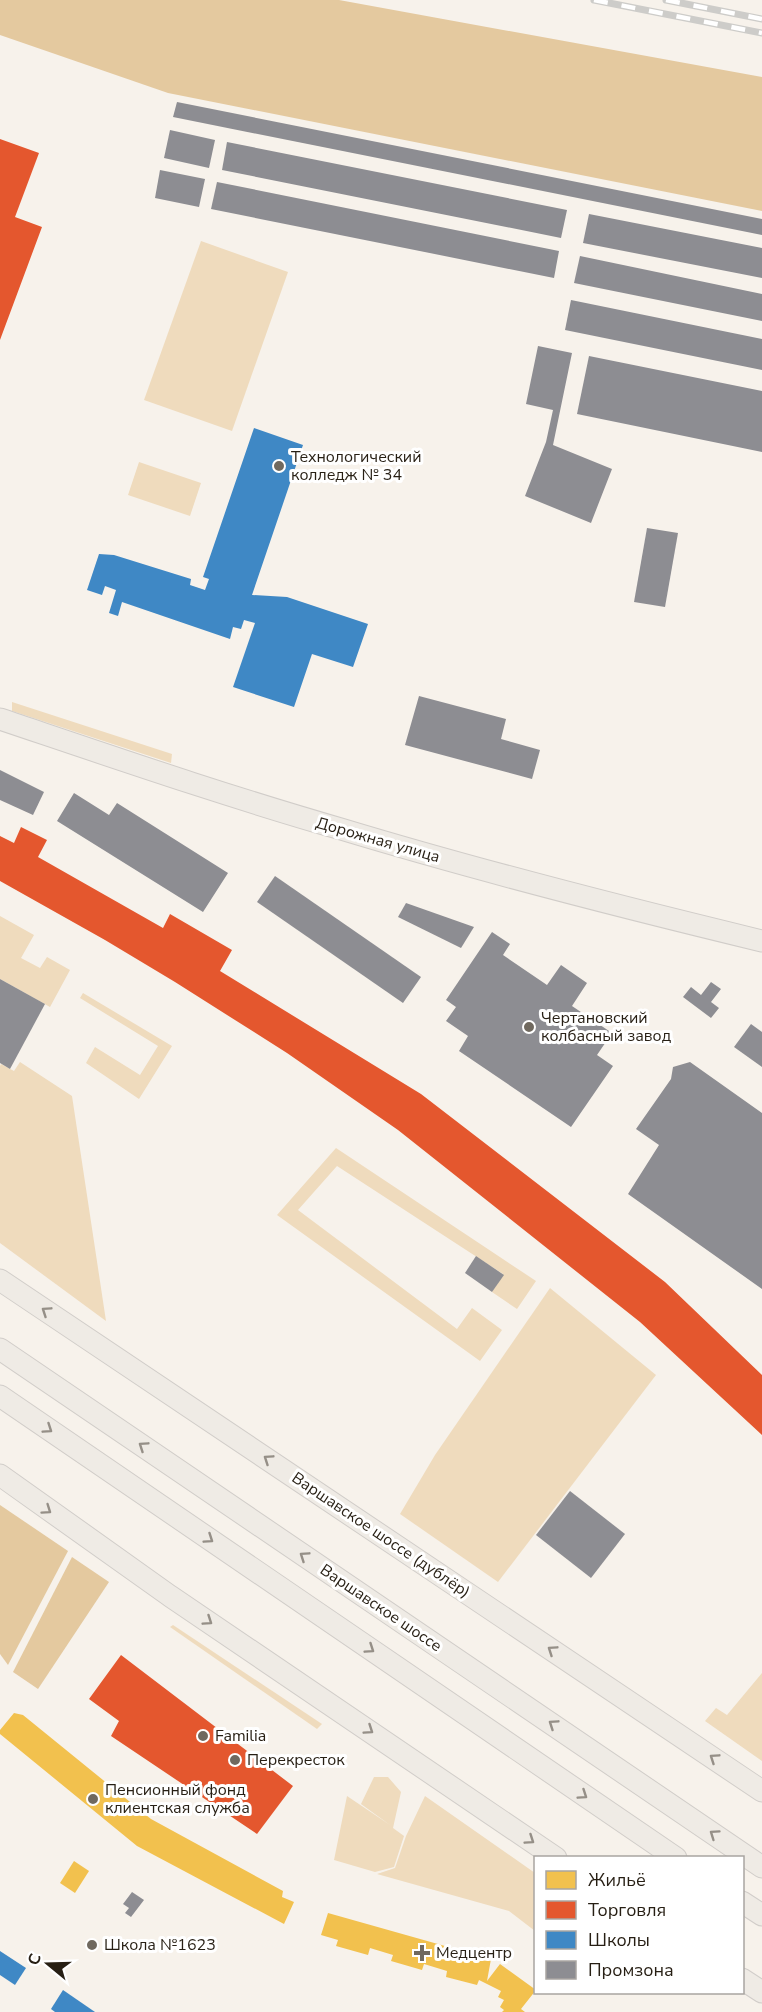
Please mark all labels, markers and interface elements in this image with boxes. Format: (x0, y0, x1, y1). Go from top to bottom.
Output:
place label: Технологический колледж № 34 (291, 446, 422, 486)
marker: Технологический колледж № 34 (272, 459, 286, 473)
street label: Дорожная улица (313, 812, 443, 868)
place label: Чертановский колбасный завод (541, 1007, 672, 1047)
marker: Чертановский колбасный завод (522, 1020, 536, 1034)
one-way arrow (42, 1307, 52, 1319)
one-way arrow (42, 1422, 53, 1433)
one-way arrow (139, 1442, 150, 1453)
one-way arrow (263, 1455, 274, 1466)
street label: Варшавское шоссе (дублёр) (287, 1467, 475, 1603)
one-way arrow (41, 1503, 52, 1514)
one-way arrow (203, 1532, 214, 1543)
one-way arrow (300, 1552, 311, 1563)
street label: Варшавское шоссе (316, 1559, 446, 1657)
one-way arrow (201, 1614, 212, 1625)
one-way arrow (364, 1642, 375, 1653)
one-way arrow (548, 1645, 558, 1657)
one-way arrow (548, 1720, 559, 1731)
one-way arrow (363, 1723, 374, 1734)
place label: Familia (215, 1725, 266, 1747)
marker: Familia (196, 1729, 210, 1743)
place label: Перекресток (247, 1749, 345, 1771)
marker: Перекресток (228, 1753, 242, 1767)
one-way arrow (709, 1755, 720, 1766)
place label: Пенсионный фонд клиентская служба (105, 1779, 250, 1819)
one-way arrow (577, 1788, 588, 1799)
marker: Пенсионный фонд клиентская служба (86, 1792, 100, 1806)
one-way arrow (710, 1830, 721, 1841)
one-way arrow (524, 1833, 535, 1844)
legend (534, 1856, 744, 1994)
text: Жильё (588, 1868, 646, 1892)
text: Торговля (588, 1898, 666, 1922)
text: Школы (588, 1928, 650, 1952)
north arrow (18, 1934, 78, 1994)
place label: Школа №1623 (104, 1934, 216, 1956)
marker: Школа №1623 (85, 1938, 99, 1952)
place label: Медцентр (436, 1942, 512, 1964)
marker: Медцентр (413, 1944, 431, 1962)
text: С (23, 1951, 47, 1968)
text: Промзона (588, 1958, 674, 1982)

